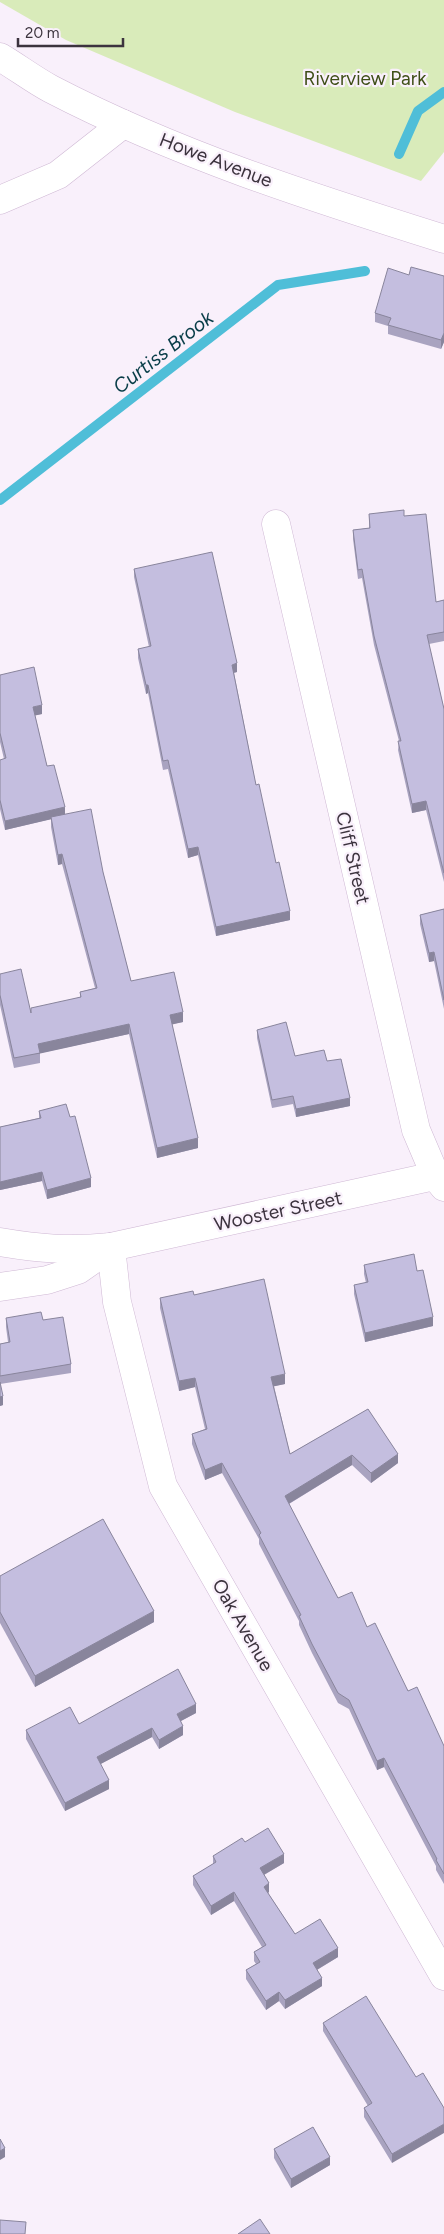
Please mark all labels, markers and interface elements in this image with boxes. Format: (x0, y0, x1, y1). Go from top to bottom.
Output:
scale bar (18, 15, 122, 47)
text: 20 m (25, 24, 59, 42)
park label: Riverview Park (304, 67, 427, 90)
street label: Howe Avenue (156, 128, 276, 192)
water label: Curtiss Brook (108, 305, 219, 399)
street label: Cliff Street (331, 810, 375, 906)
street label: Wooster Street (212, 1186, 344, 1236)
street label: Oak Avenue (207, 1575, 279, 1675)

